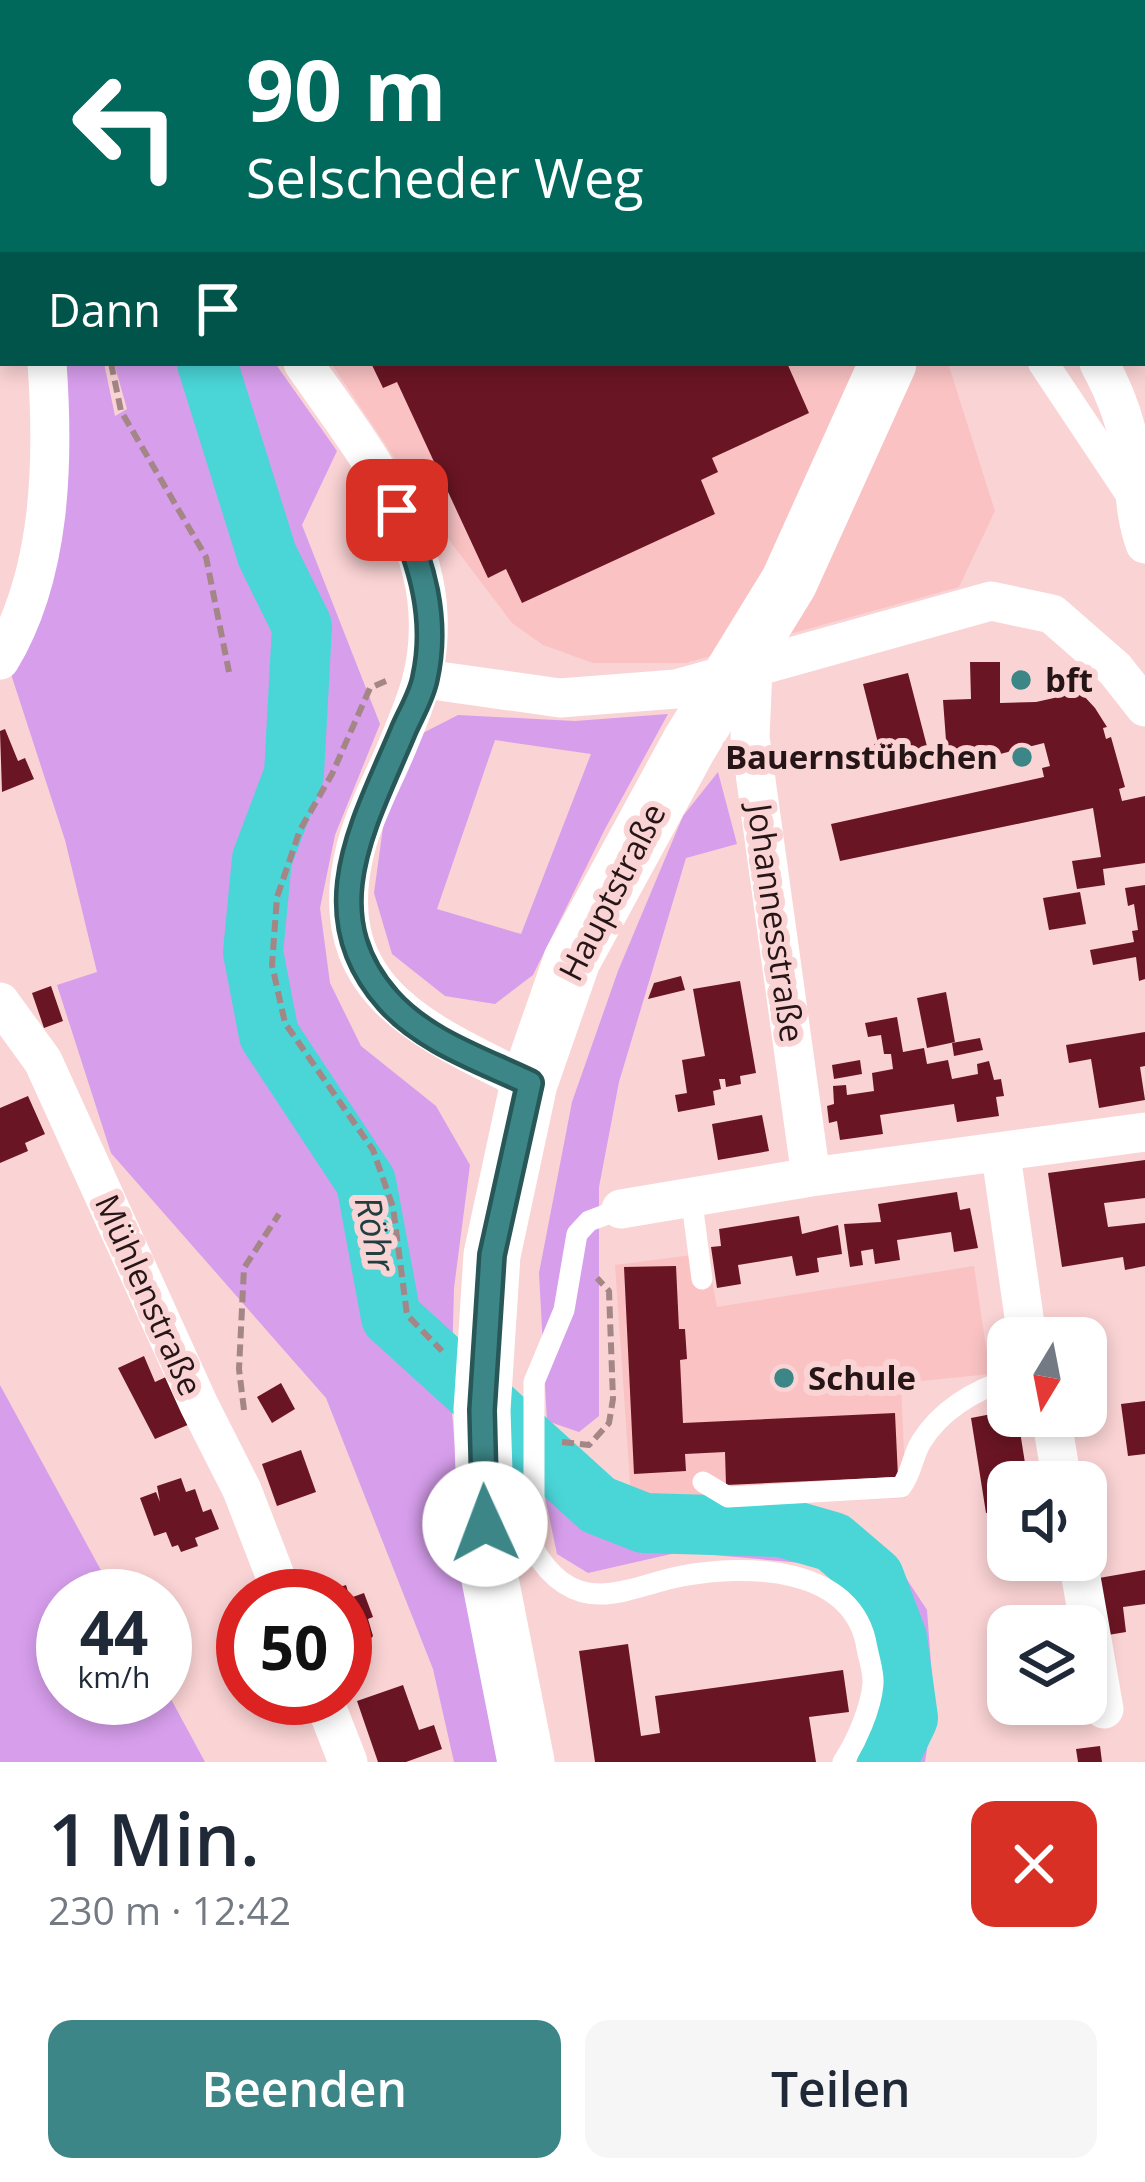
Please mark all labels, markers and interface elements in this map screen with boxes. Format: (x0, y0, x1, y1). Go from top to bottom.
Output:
text: 90 m (246, 31, 446, 146)
icon: left (48, 48, 204, 204)
text: Selscheder Weg (246, 140, 644, 214)
icon: arrive (185, 276, 251, 342)
text: Dann (48, 279, 161, 340)
pin (346, 459, 448, 561)
icon: arrive (364, 477, 430, 543)
place label: bft (1045, 657, 1093, 702)
marker: bft (1008, 667, 1034, 693)
place label: Bauernstübchen (725, 734, 998, 779)
marker: Bauernstübchen (1009, 744, 1035, 770)
street label: Hauptstraße (548, 795, 675, 988)
street label: Johannesstraße (737, 798, 816, 1045)
street label: Mühlenstraße (85, 1187, 214, 1402)
water label: Röhr (344, 1192, 408, 1278)
north arrow (987, 1317, 1107, 1437)
map controls (987, 1317, 1107, 1725)
place label: Schule (808, 1355, 916, 1400)
marker: Schule (771, 1365, 797, 1391)
position arrow (422, 1461, 548, 1587)
button: sound (987, 1461, 1107, 1581)
speed limit sign: 50 (216, 1569, 372, 1725)
text: 44 (80, 1591, 148, 1673)
button: layers (987, 1605, 1107, 1725)
text: km/h (78, 1656, 150, 1697)
text: 1 Min. (48, 1789, 260, 1887)
button: close (971, 1801, 1097, 1927)
text: 230 m · 12:42 (48, 1883, 291, 1936)
button: Beenden (48, 2020, 561, 2158)
button: Teilen (585, 2020, 1097, 2158)

